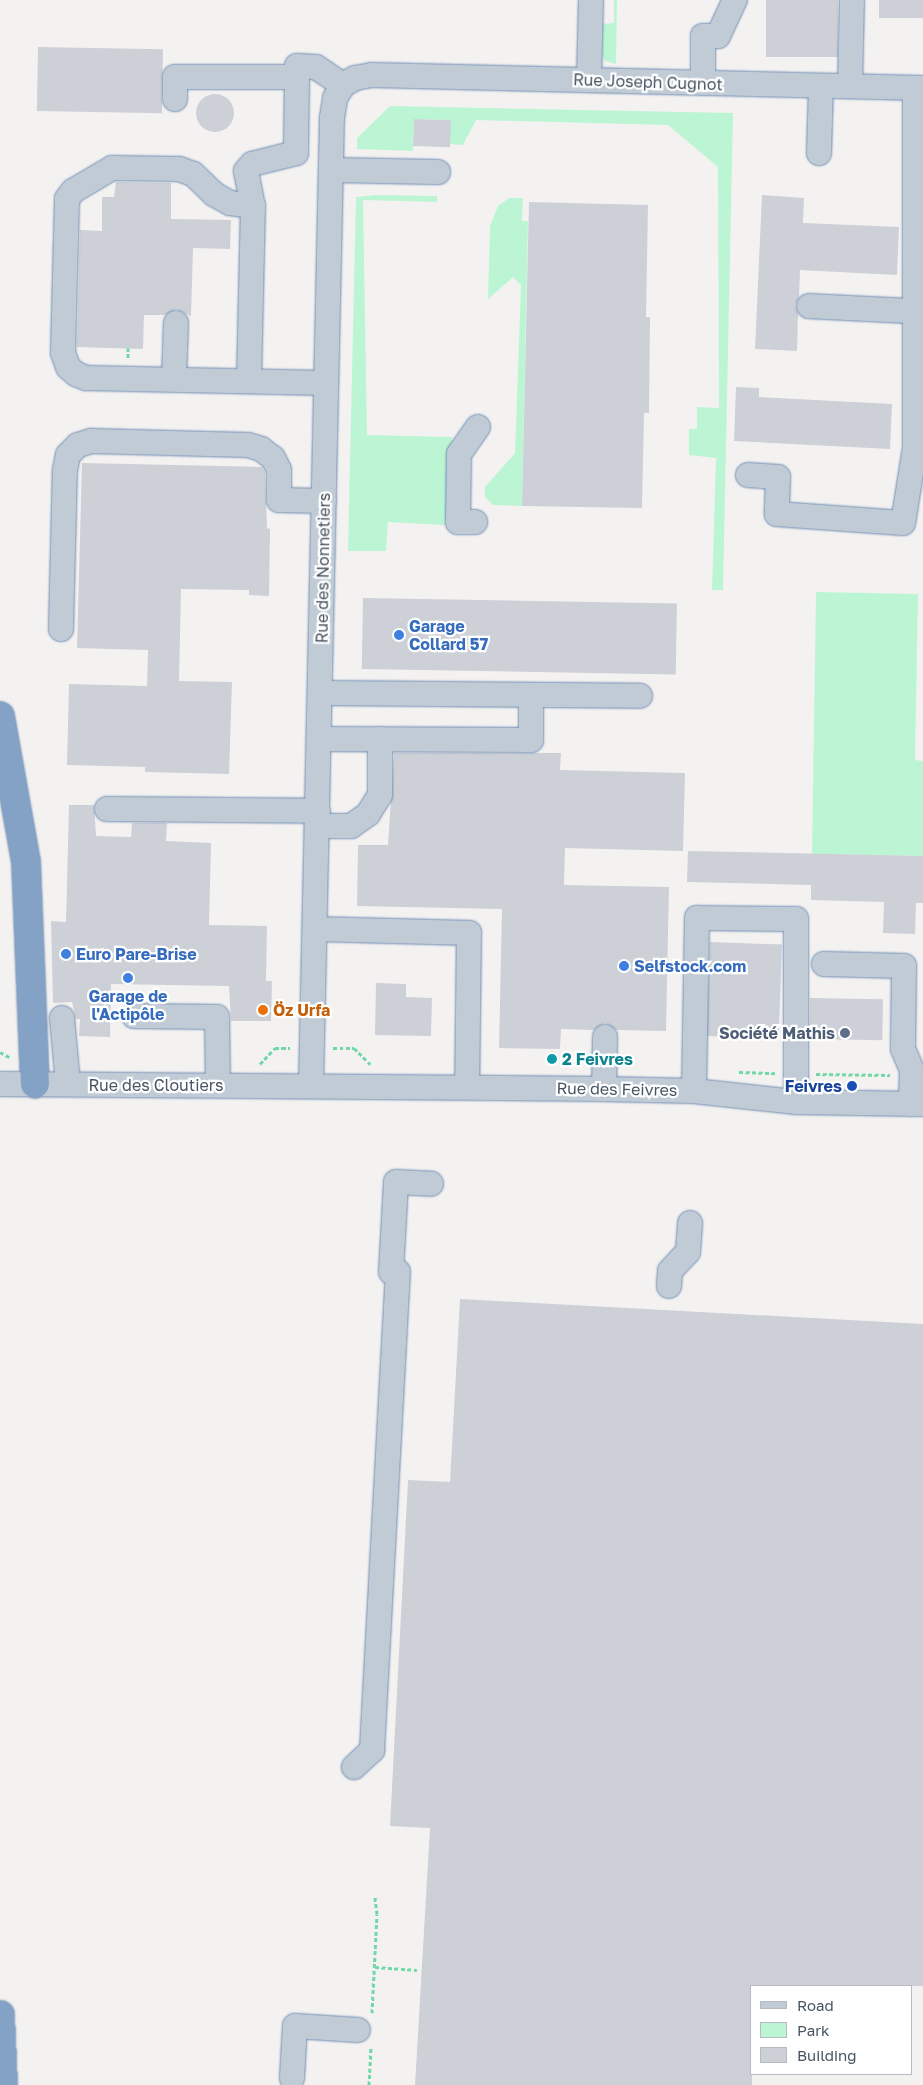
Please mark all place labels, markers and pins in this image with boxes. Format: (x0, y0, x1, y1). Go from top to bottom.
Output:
place label: Garage Collard 57 (409, 616, 488, 654)
marker: Garage Collard 57 (393, 629, 405, 641)
place label: Euro Pare-Brise (76, 944, 197, 964)
marker: Euro Pare-Brise (60, 948, 72, 960)
place label: Selfstock.com (634, 956, 746, 976)
marker: Selfstock.com (618, 960, 630, 972)
marker: Garage de l'Actipôle (122, 972, 134, 984)
place label: Garage de l'Actipôle (89, 986, 167, 1024)
place label: Öz Urfa (273, 1000, 330, 1020)
marker: Öz Urfa (257, 1004, 269, 1016)
place label: Société Mathis (719, 1023, 835, 1043)
marker: Société Mathis (839, 1027, 851, 1039)
place label: 2 Feivres (562, 1049, 633, 1069)
marker: 2 Feivres (546, 1053, 558, 1065)
place label: Feivres (785, 1076, 842, 1096)
marker: Feivres (846, 1080, 858, 1092)

